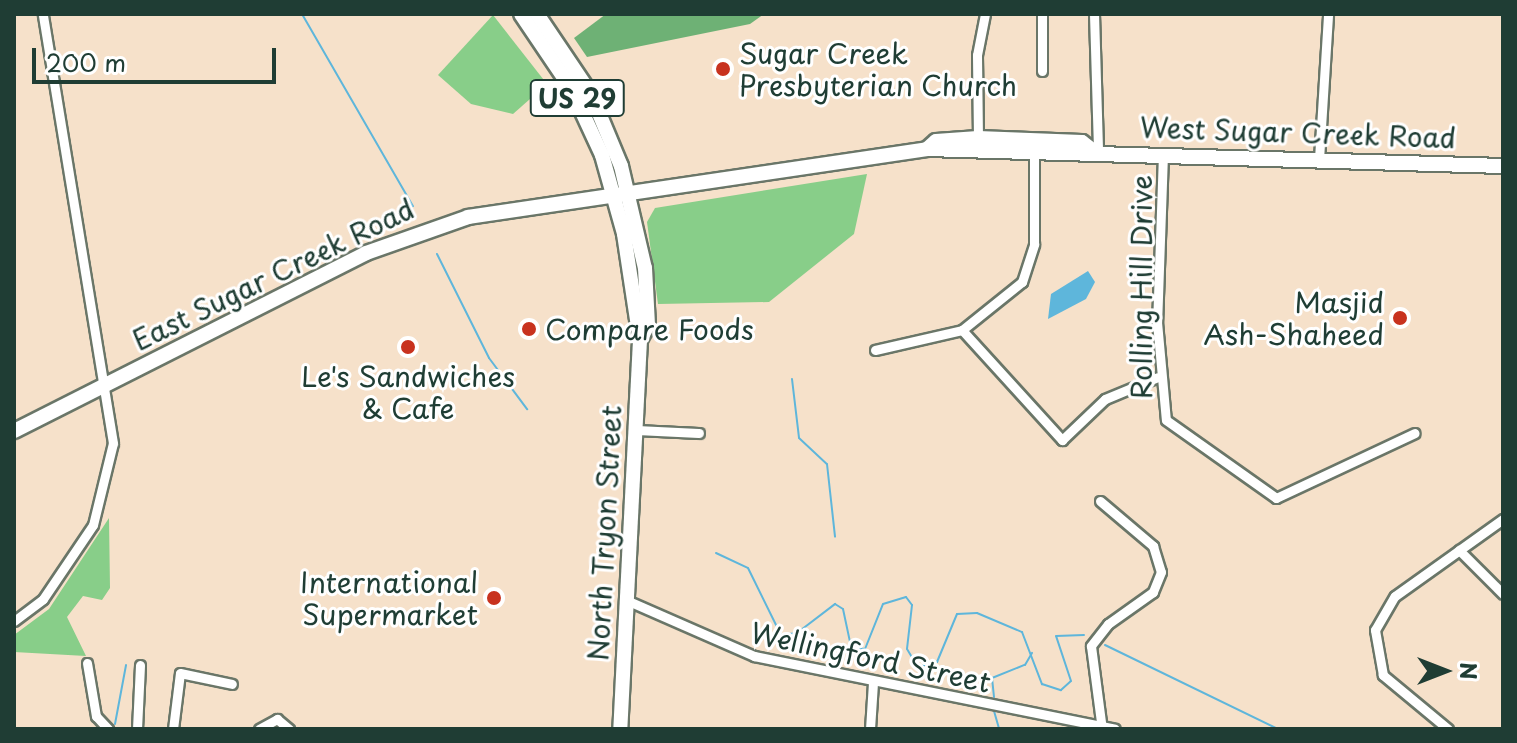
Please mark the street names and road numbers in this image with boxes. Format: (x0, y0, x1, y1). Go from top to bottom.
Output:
road number: US 29 (529, 76, 625, 120)
street label: West Sugar Creek Road (1136, 110, 1460, 154)
street label: Rolling Hill Drive (1124, 174, 1158, 400)
street label: East Sugar Creek Road (124, 190, 422, 358)
street label: North Tryon Street (581, 404, 627, 662)
street label: Wellingford Street (748, 615, 994, 699)

